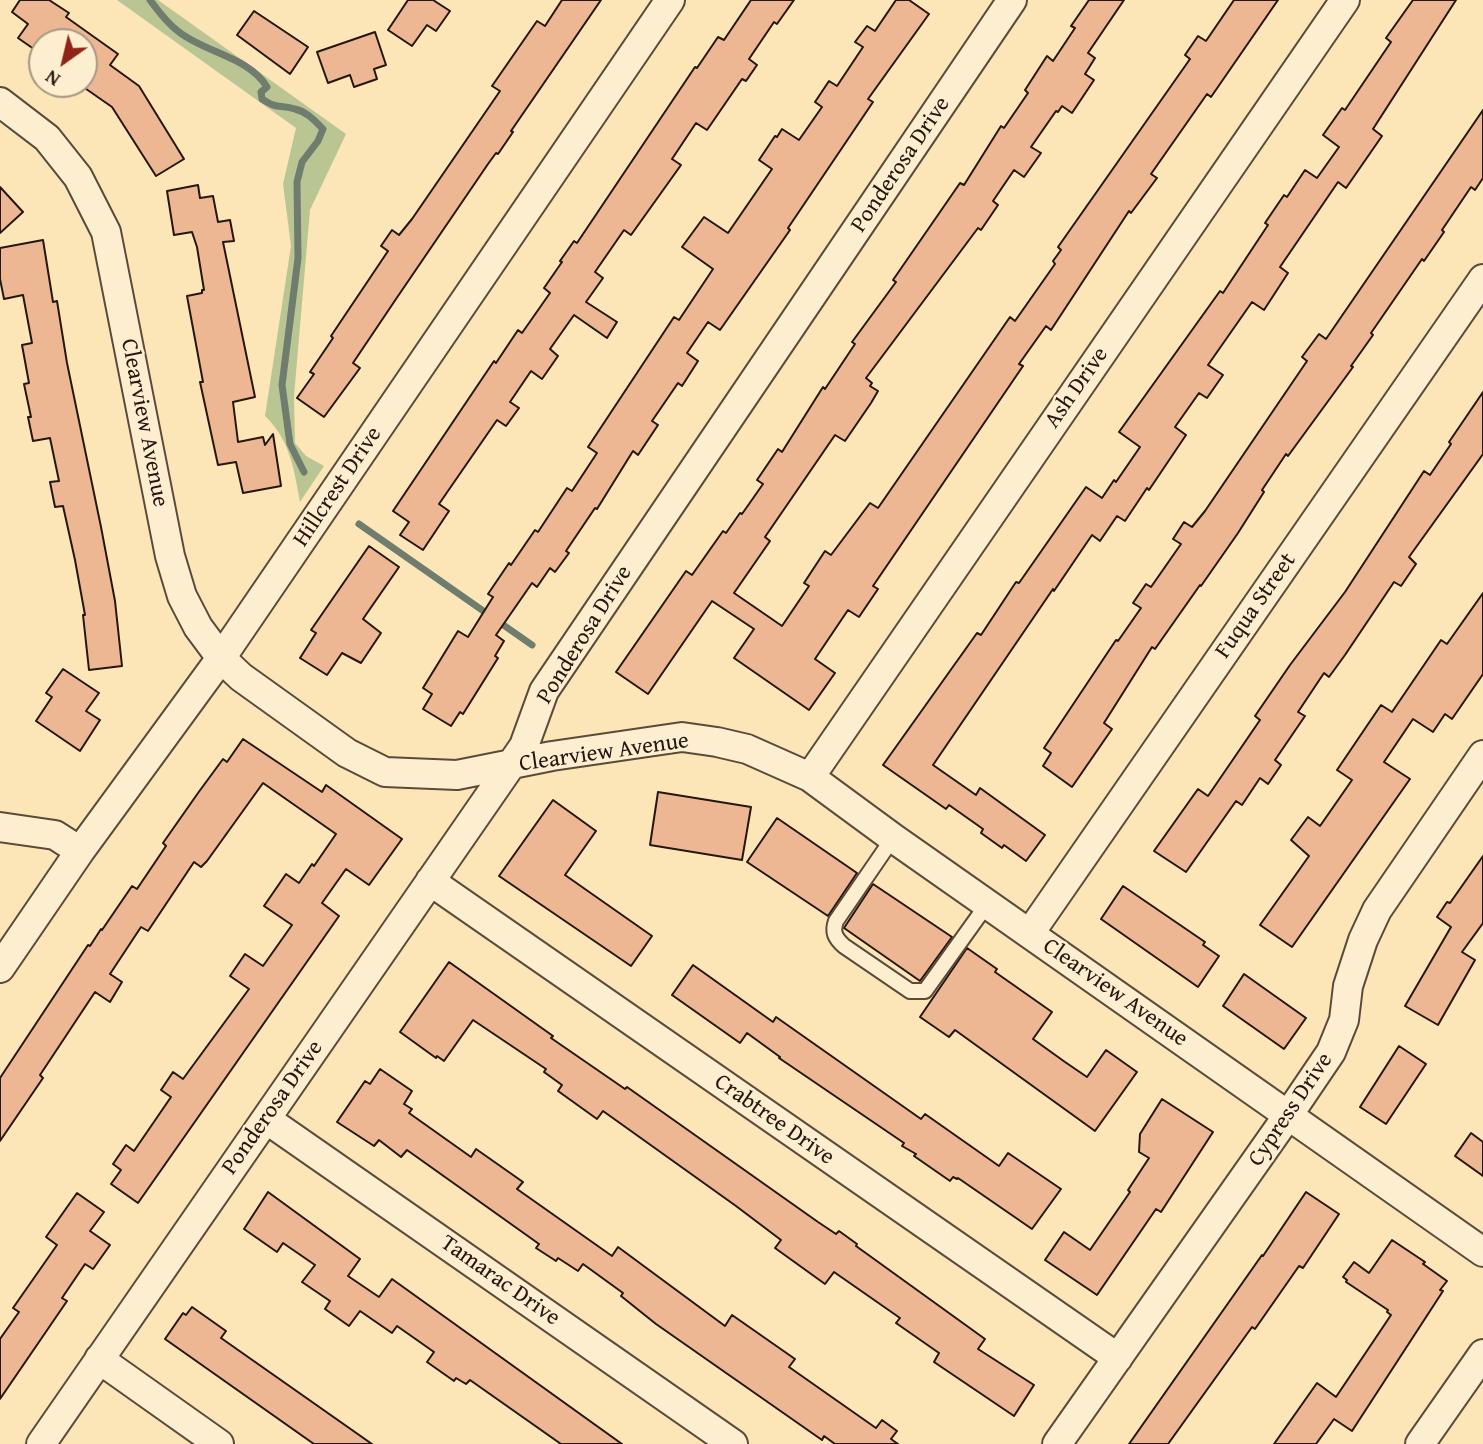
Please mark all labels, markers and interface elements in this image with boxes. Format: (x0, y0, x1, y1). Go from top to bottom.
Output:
north arrow (28, 28, 98, 98)
text: N (39, 64, 65, 94)
street label: Ponderosa Drive (845, 92, 957, 238)
street label: Clearview Avenue (114, 337, 174, 509)
street label: Ash Drive (1039, 342, 1115, 434)
street label: Hillcrest Drive (288, 422, 388, 552)
street label: Fuqua Street (1210, 548, 1302, 664)
street label: Ponderosa Drive (532, 561, 638, 709)
street label: Clearview Avenue (517, 727, 691, 779)
street label: Clearview Avenue (1037, 933, 1193, 1053)
street label: Ponderosa Drive (216, 1036, 330, 1180)
street label: Cypress Drive (1243, 1048, 1339, 1172)
street label: Crabtree Drive (709, 1069, 839, 1171)
street label: Tamarac Drive (435, 1230, 565, 1332)

